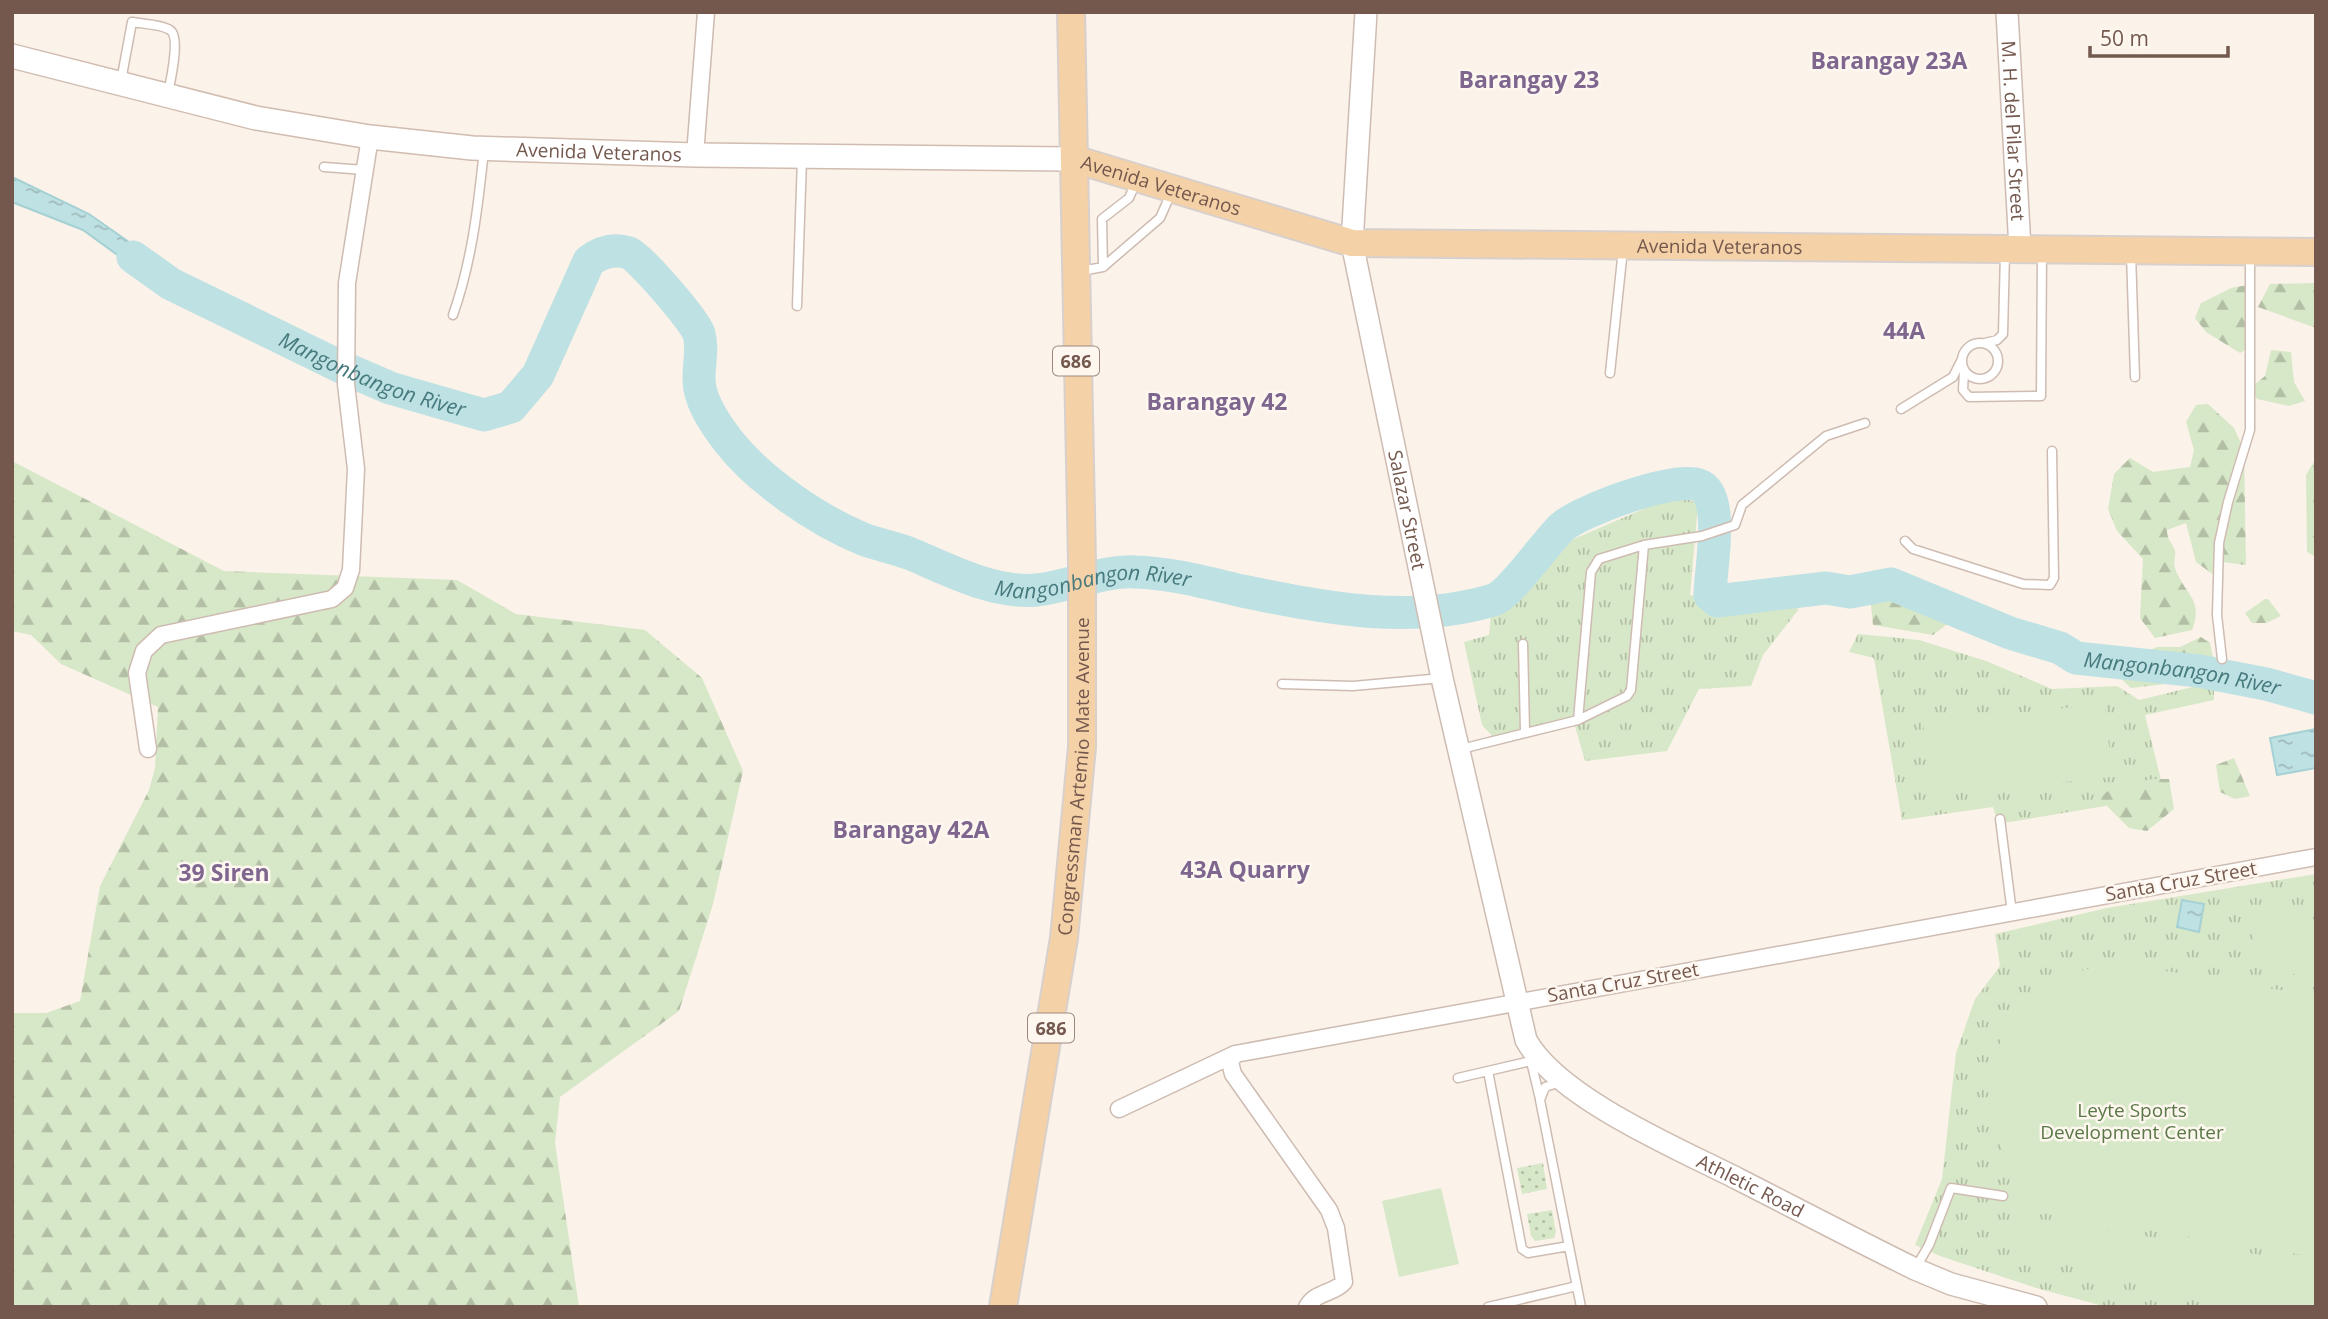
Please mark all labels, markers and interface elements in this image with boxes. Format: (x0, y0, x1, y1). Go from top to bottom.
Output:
scale bar (2090, 14, 2228, 58)
text: 50 m (2100, 24, 2149, 52)
street label: M. H. del Pilar Street (1996, 40, 2031, 222)
district label: Barangay 23A (1811, 44, 1968, 76)
district label: Barangay 23 (1458, 63, 1600, 95)
street label: Avenida Veteranos (516, 136, 682, 168)
street label: Avenida Veteranos (1078, 149, 1244, 222)
street label: Avenida Veteranos (1637, 233, 1803, 260)
district label: 44A (1883, 314, 1925, 346)
water label: Mangonbangon River (275, 325, 470, 423)
road number: 686 (1053, 346, 1099, 376)
district label: Barangay 42 (1146, 385, 1288, 417)
street label: Salazar Street (1382, 448, 1432, 572)
water label: Mangonbangon River (993, 558, 1194, 605)
street label: Congressman Artemio Mate Avenue (1051, 617, 1095, 937)
water label: Mangonbangon River (2082, 645, 2285, 702)
district label: Barangay 42A (833, 813, 990, 845)
district label: 43A Quarry (1180, 853, 1311, 885)
street label: Santa Cruz Street (2103, 855, 2259, 907)
district label: 39 Siren (178, 856, 270, 888)
street label: Santa Cruz Street (1545, 956, 1701, 1008)
road number: 686 (1028, 1014, 1074, 1042)
park label: Leyte Sports Development Center (2040, 1097, 2224, 1145)
street label: Athletic Road (1693, 1148, 1809, 1224)

